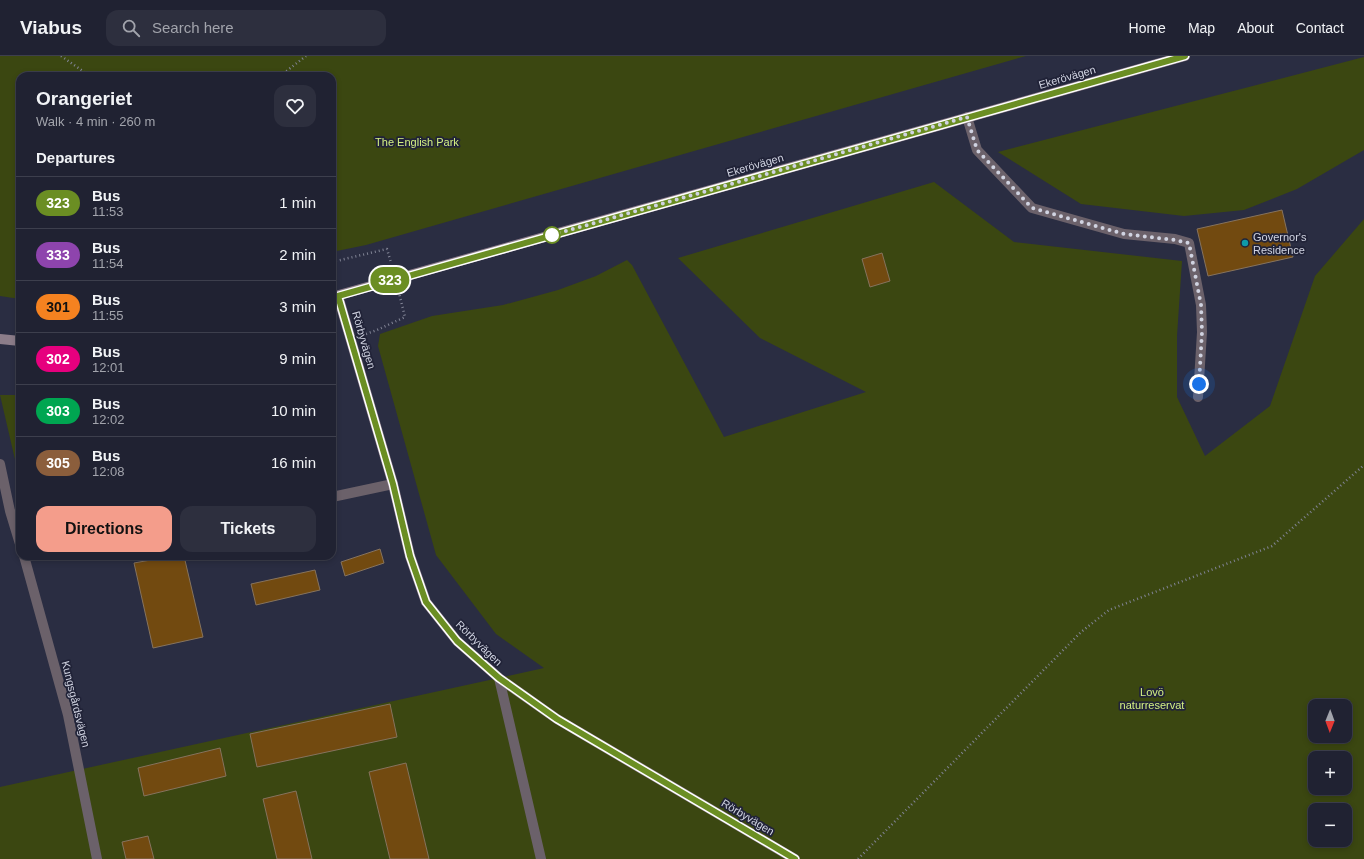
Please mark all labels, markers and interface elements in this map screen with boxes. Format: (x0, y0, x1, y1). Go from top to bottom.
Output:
search box (106, 10, 386, 46)
text: Viabus (20, 17, 82, 38)
icon: search (120, 17, 142, 39)
text: Search here (152, 19, 234, 36)
text: Home (1129, 20, 1166, 36)
text: Map (1188, 20, 1215, 36)
text: About (1237, 20, 1274, 36)
text: Contact (1296, 20, 1344, 36)
street label: Ekerövägen (1037, 63, 1097, 91)
button: heart (274, 85, 316, 127)
text: Orangeriet (36, 88, 132, 109)
text: Walk · 4 min · 260 m (36, 114, 155, 129)
park label: The English Park (375, 136, 459, 148)
text: Departures (36, 149, 115, 166)
street label: Ekerövägen (725, 151, 785, 179)
text: Bus (92, 187, 120, 204)
text: 1 min (279, 194, 316, 211)
text: 323 (46, 195, 70, 211)
text: 11:53 (92, 204, 124, 219)
unlabelled marker (543, 226, 561, 244)
place label: Governor's Residence (1253, 231, 1307, 256)
marker: Governor's Residence (1240, 238, 1250, 248)
text: Bus (92, 239, 120, 256)
text: 2 min (279, 246, 316, 263)
text: 333 (46, 247, 70, 263)
text: 11:54 (92, 256, 124, 271)
line badge: 323 (367, 267, 413, 293)
text: 323 (378, 272, 402, 288)
text: Bus (92, 291, 120, 308)
text: 3 min (279, 298, 316, 315)
text: 301 (46, 299, 70, 315)
text: 11:55 (92, 308, 124, 323)
street label: Rörbyvägen (350, 310, 378, 370)
text: Bus (92, 343, 120, 360)
text: 9 min (279, 350, 316, 367)
text: 302 (46, 351, 70, 367)
text: 12:01 (92, 360, 125, 375)
your location (1189, 374, 1209, 394)
text: Bus (92, 395, 120, 412)
text: 10 min (271, 402, 316, 419)
text: 303 (46, 403, 70, 419)
text: 12:02 (92, 412, 125, 427)
text: Bus (92, 447, 120, 464)
text: 16 min (271, 454, 316, 471)
text: 305 (46, 455, 70, 471)
text: 12:08 (92, 464, 125, 479)
button: Directions (36, 506, 172, 552)
button: Tickets (180, 506, 316, 552)
street label: Rörbyvägen (453, 618, 505, 668)
street label: Kungsgårdsvägen (59, 660, 93, 748)
park label: Lovö naturreservat (1120, 686, 1184, 711)
north arrow (1308, 699, 1352, 743)
map controls (1308, 699, 1352, 847)
button: + (1308, 751, 1352, 795)
street label: Rörbyvägen (719, 797, 777, 837)
button: − (1308, 803, 1352, 847)

